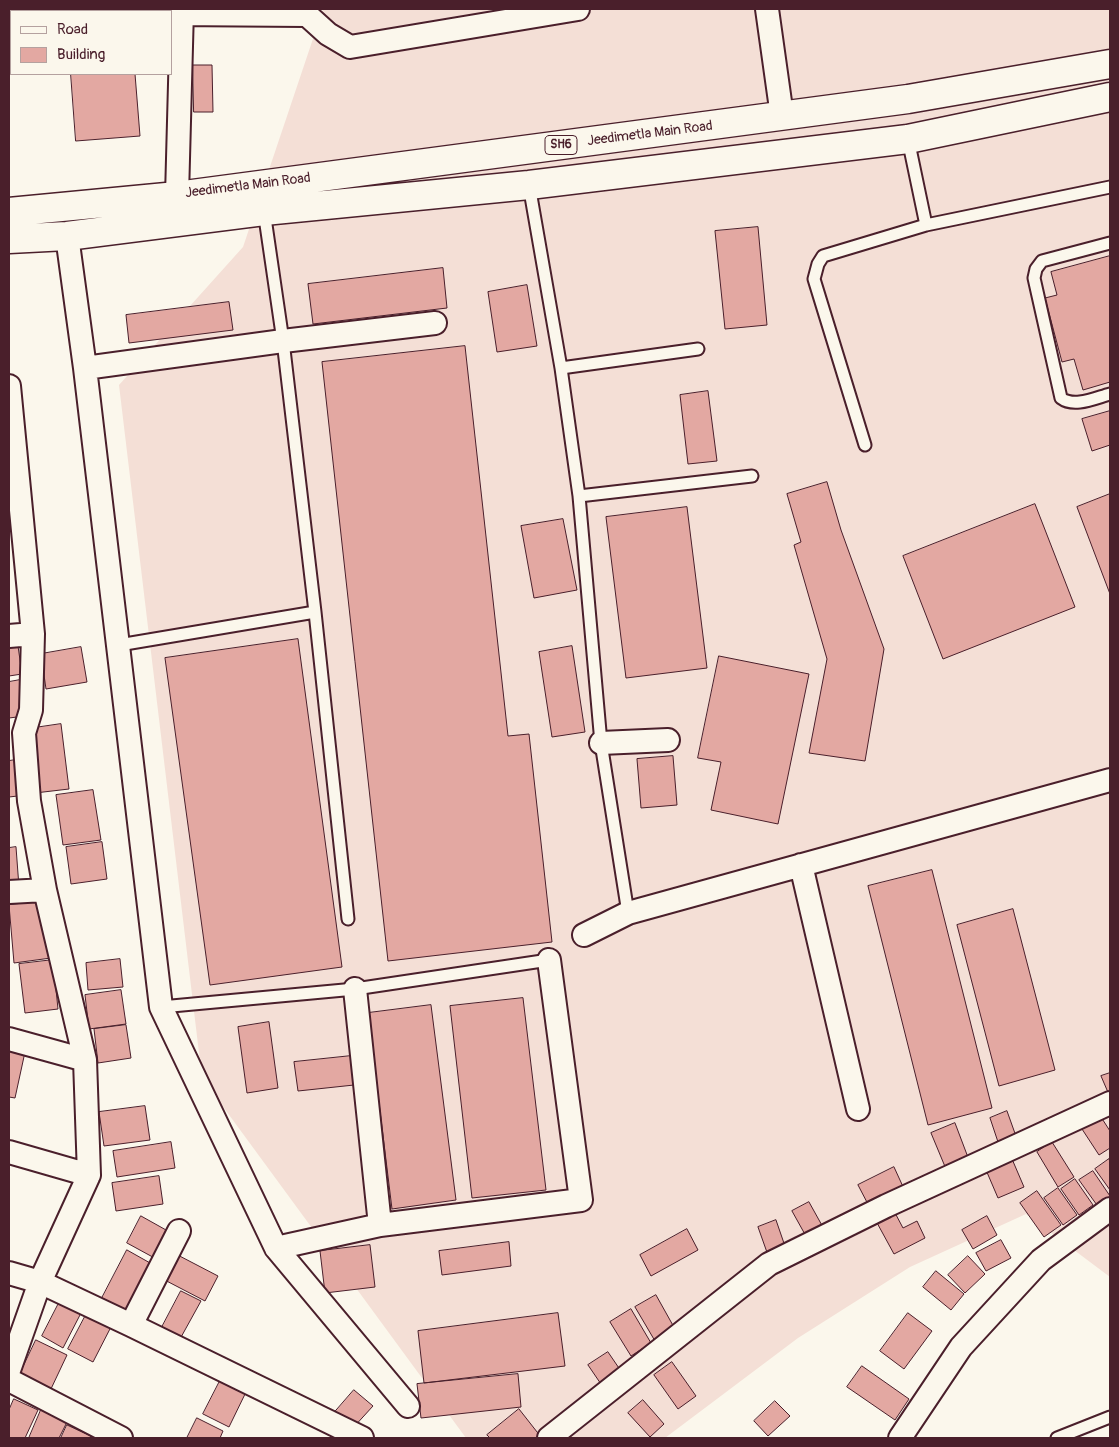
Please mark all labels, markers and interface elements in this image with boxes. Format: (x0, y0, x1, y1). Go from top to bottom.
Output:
legend (10, 10, 172, 75)
text: Road (57, 20, 88, 39)
text: Building (57, 45, 105, 64)
street label: Jeedimetla Main Road (586, 118, 714, 150)
road number: SH6 (545, 136, 577, 154)
street label: Jeedimetla Main Road (184, 170, 312, 202)

